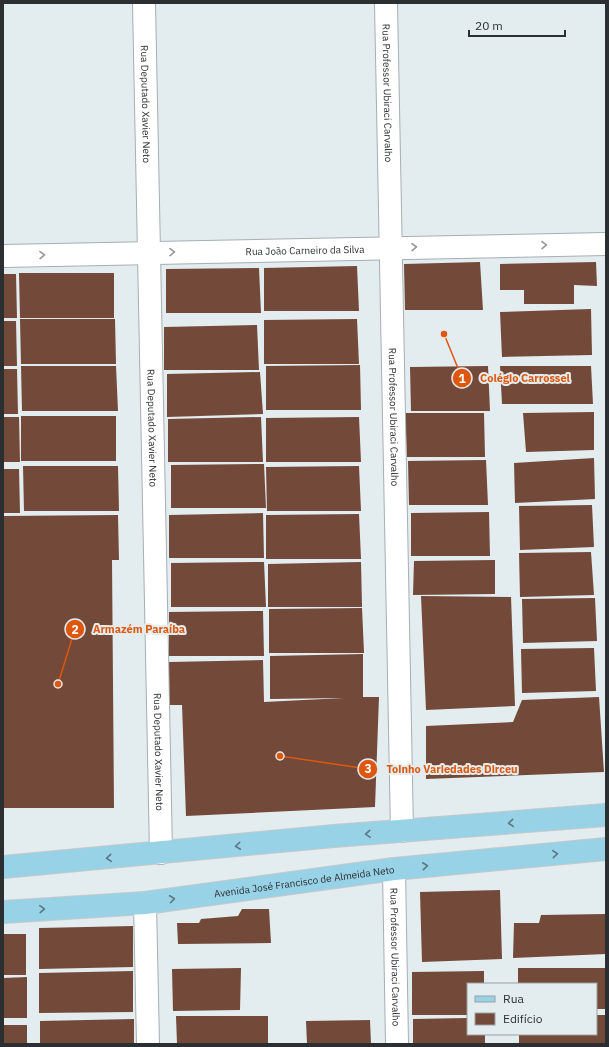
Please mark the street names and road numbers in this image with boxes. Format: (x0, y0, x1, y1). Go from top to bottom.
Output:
street label: Rua Professor Ubiraci Carvalho (379, 24, 395, 163)
street label: Rua Deputado Xavier Neto (138, 45, 153, 164)
street label: Rua João Carneiro da Silva (245, 243, 365, 258)
street label: Rua Professor Ubiraci Carvalho (386, 348, 401, 487)
street label: Rua Deputado Xavier Neto (144, 369, 160, 487)
street label: Rua Deputado Xavier Neto (151, 693, 166, 811)
street label: Avenida José Francisco de Almeida Neto (213, 863, 396, 901)
street label: Rua Professor Ubiraci Carvalho (387, 888, 403, 1027)

